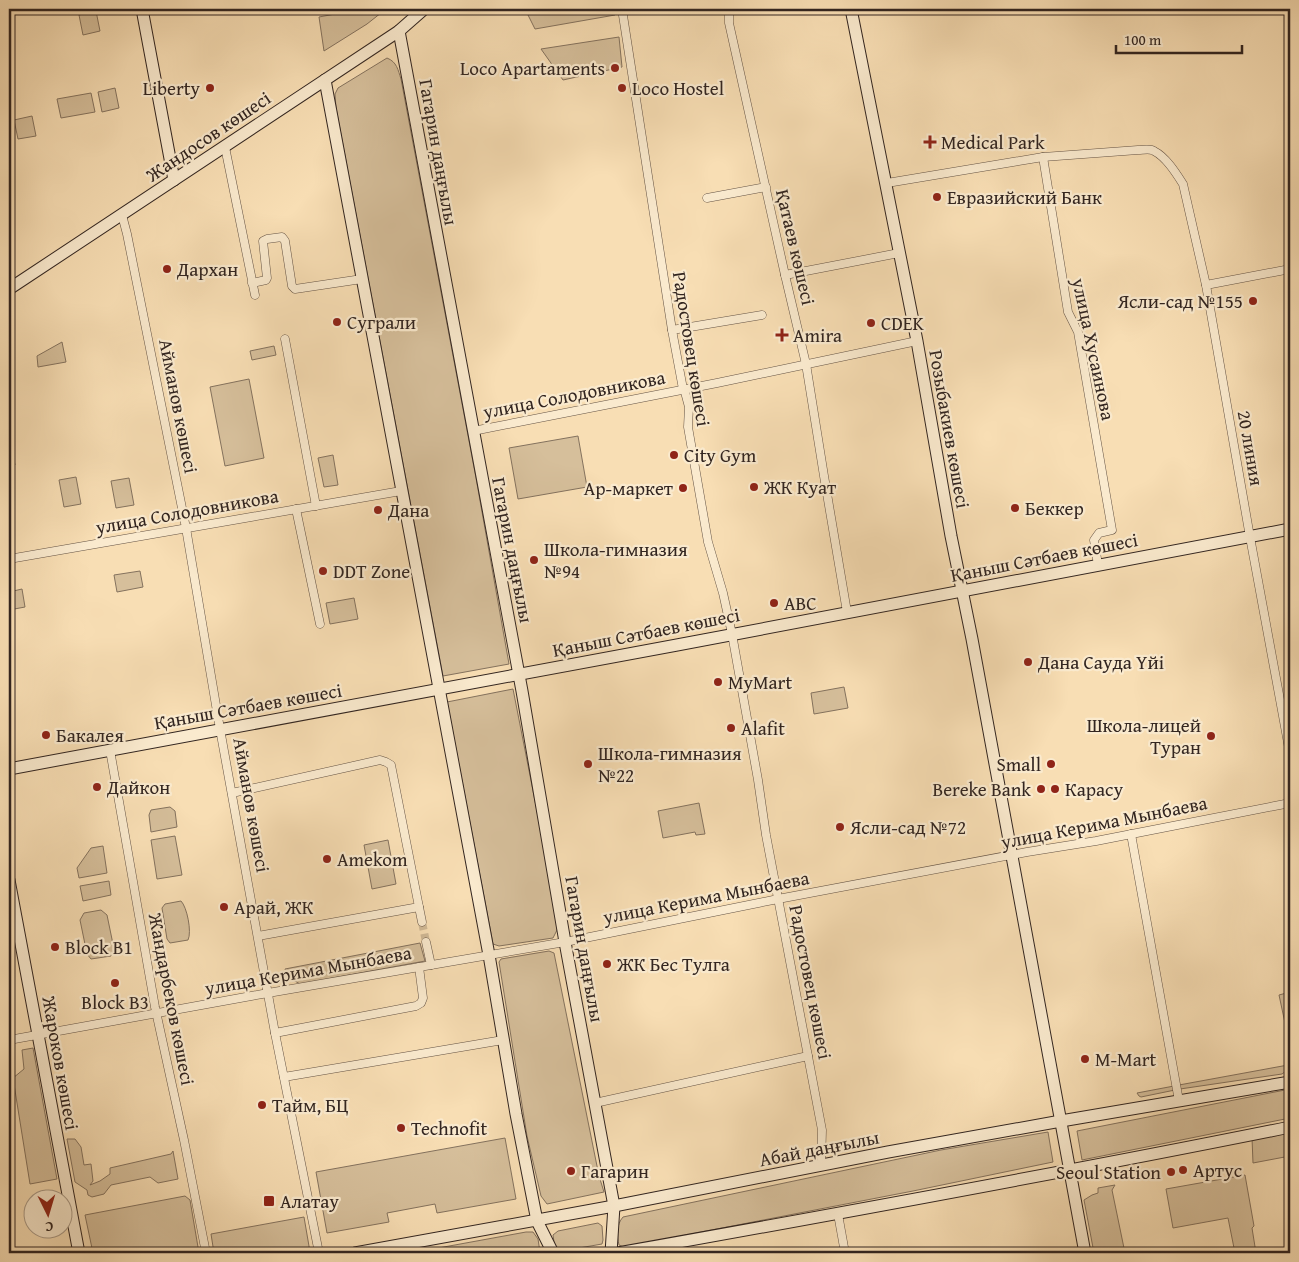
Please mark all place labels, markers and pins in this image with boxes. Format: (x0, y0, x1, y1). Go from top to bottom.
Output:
place label: Loco Apartaments (460, 54, 605, 82)
marker: Loco Apartaments (609, 62, 621, 74)
place label: Liberty (143, 74, 201, 102)
place label: Loco Hostel (632, 74, 724, 102)
marker: Liberty (204, 82, 216, 94)
marker: Loco Hostel (616, 82, 628, 94)
place label: Medical Park (941, 128, 1045, 156)
marker: Medical Park (923, 135, 937, 149)
place label: Евразийский Банк (947, 183, 1102, 211)
marker: Евразийский Банк (931, 191, 943, 203)
place label: Дархан (176, 255, 238, 283)
marker: Дархан (161, 263, 173, 275)
place label: Ясли-сад №155 (1117, 287, 1243, 315)
marker: Ясли-сад №155 (1247, 295, 1259, 307)
place label: Суграли (347, 308, 416, 336)
place label: CDEK (881, 309, 924, 337)
marker: Суграли (331, 316, 343, 328)
marker: CDEK (865, 317, 877, 329)
place label: Amira (793, 321, 842, 349)
marker: Amira (775, 328, 789, 342)
place label: City Gym (684, 441, 757, 469)
marker: City Gym (668, 449, 680, 461)
place label: ЖК Куат (763, 473, 837, 501)
place label: Ар-маркет (584, 474, 674, 502)
marker: ЖК Куат (748, 481, 760, 493)
marker: Ар-маркет (677, 482, 689, 494)
place label: Беккер (1025, 494, 1084, 522)
place label: Дана (387, 496, 429, 524)
marker: Беккер (1009, 502, 1021, 514)
marker: Дана (372, 504, 384, 516)
place label: Школа-гимназия №94 (544, 535, 688, 585)
marker: Школа-гимназия №94 (528, 554, 540, 566)
place label: DDT Zone (333, 557, 410, 585)
marker: DDT Zone (317, 565, 329, 577)
place label: ABC (784, 589, 817, 617)
marker: ABC (768, 597, 780, 609)
place label: Дана Сауда Үйі (1037, 648, 1164, 676)
marker: Дана Сауда Үйі (1022, 656, 1034, 668)
place label: MyMart (728, 668, 792, 696)
marker: MyMart (712, 676, 724, 688)
place label: Школа-лицей Туран (1087, 711, 1201, 761)
place label: Alafit (741, 714, 785, 742)
place label: Бакалея (56, 721, 124, 749)
marker: Alafit (725, 722, 737, 734)
marker: Бакалея (40, 729, 52, 741)
marker: Школа-лицей Туран (1205, 730, 1217, 742)
place label: Школа-гимназия №22 (598, 739, 742, 789)
place label: Small (997, 750, 1041, 778)
marker: Школа-гимназия №22 (582, 758, 594, 770)
marker: Small (1045, 758, 1057, 770)
place label: Дайкон (106, 773, 170, 801)
place label: Bereke Bank (932, 775, 1031, 803)
place label: Карасу (1065, 775, 1123, 803)
marker: Дайкон (91, 781, 103, 793)
marker: Bereke Bank (1035, 783, 1047, 795)
marker: Карасу (1049, 783, 1061, 795)
place label: Ясли-сад №72 (849, 813, 966, 841)
marker: Ясли-сад №72 (834, 821, 846, 833)
place label: Amekom (337, 845, 408, 873)
marker: Amekom (321, 853, 333, 865)
place label: Арай, ЖК (234, 893, 314, 921)
marker: Арай, ЖК (218, 901, 230, 913)
place label: Block B1 (65, 933, 133, 961)
marker: Block B1 (49, 941, 61, 953)
place label: ЖК Бес Тулга (616, 950, 730, 978)
marker: ЖК Бес Тулга (601, 958, 613, 970)
marker: Block B3 (109, 977, 121, 989)
place label: Block B3 (81, 988, 149, 1016)
place label: M-Mart (1095, 1045, 1156, 1073)
marker: M-Mart (1079, 1053, 1091, 1065)
place label: Тайм, БЦ (272, 1091, 348, 1119)
marker: Тайм, БЦ (256, 1099, 268, 1111)
place label: Technofit (411, 1114, 487, 1142)
marker: Technofit (395, 1122, 407, 1134)
place label: Артус (1193, 1156, 1242, 1184)
place label: Гагарин (581, 1157, 649, 1185)
place label: Seoul Station (1056, 1158, 1161, 1186)
marker: Артус (1177, 1164, 1189, 1176)
marker: Гагарин (565, 1165, 577, 1177)
marker: Seoul Station (1165, 1166, 1177, 1178)
place label: Алатау (280, 1187, 339, 1215)
marker: Алатау (262, 1194, 276, 1208)

